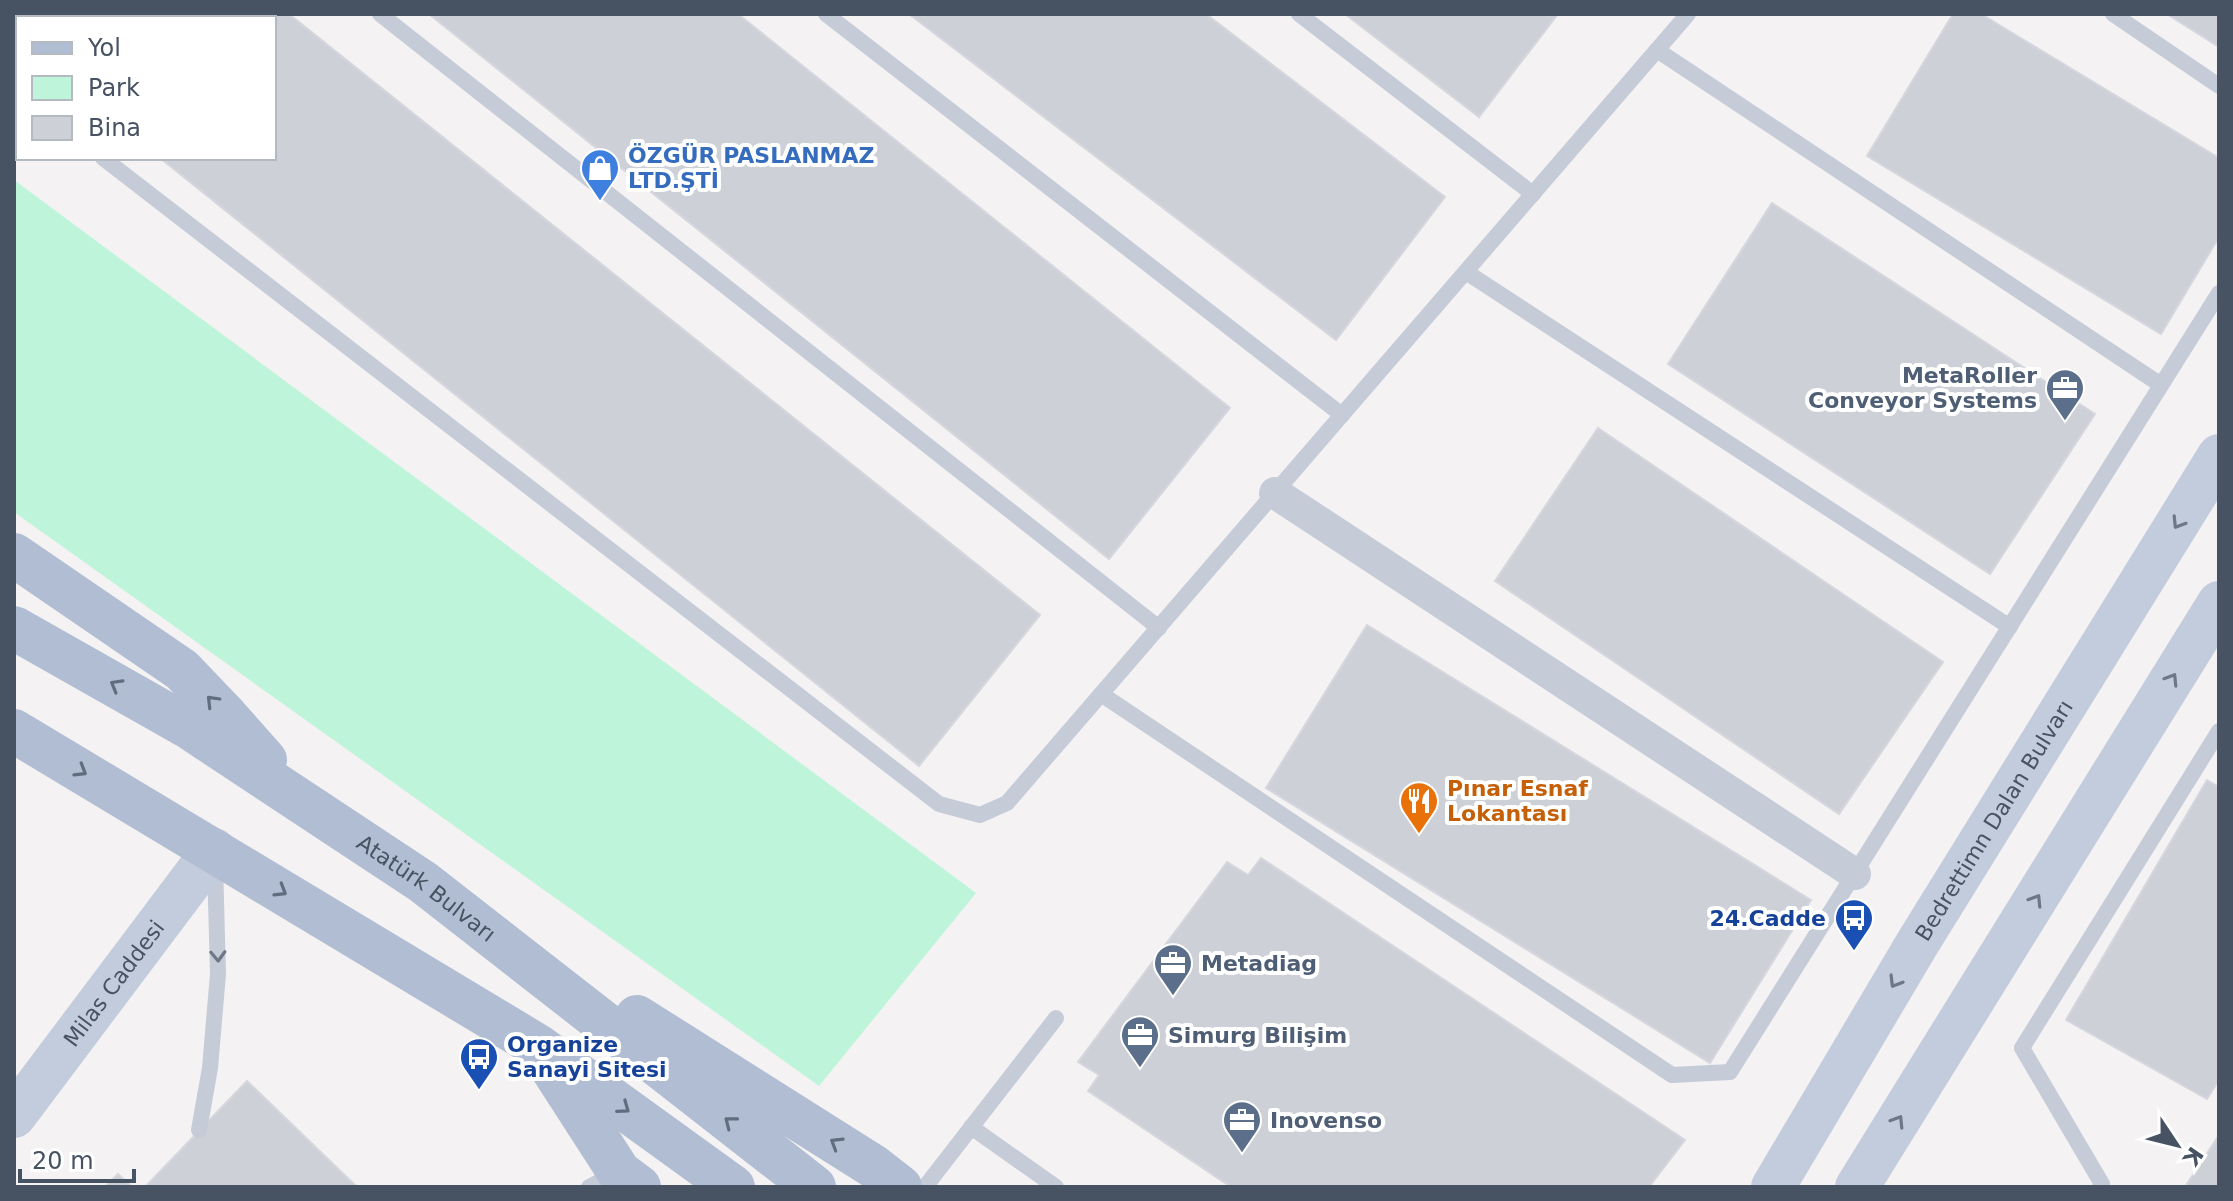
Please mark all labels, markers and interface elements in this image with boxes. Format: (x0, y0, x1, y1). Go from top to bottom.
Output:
legend (16, 16, 276, 160)
text: Yol (87, 34, 121, 62)
text: Park (88, 74, 140, 102)
text: Bina (88, 114, 141, 142)
place label: ÖZGÜR PASLANMAZ LTD.ŞTİ (628, 143, 874, 193)
shop icon: ÖZGÜR PASLANMAZ LTD.ŞTİ (579, 147, 621, 202)
place label: MetaRoller Conveyor Systems (1808, 363, 2037, 413)
office icon: MetaRoller Conveyor Systems (2044, 367, 2086, 422)
one-way arrow (2172, 514, 2188, 529)
one-way arrow (2163, 673, 2178, 688)
one-way arrow (110, 679, 125, 695)
one-way arrow (207, 696, 221, 710)
street label: Bedrettimn Dalan Bulvarı (1910, 696, 2078, 945)
one-way arrow (72, 761, 87, 777)
place label: Pınar Esnaf Lokantası (1447, 776, 1588, 826)
restaurant icon: Pınar Esnaf Lokantası (1398, 780, 1440, 835)
street label: Atatürk Bulvarı (352, 830, 500, 947)
one-way arrow (272, 881, 287, 896)
one-way arrow (2026, 894, 2041, 909)
bus stop icon: 24.Cadde (1833, 897, 1875, 952)
place label: 24.Cadde (1710, 906, 1826, 931)
street label: Milas Caddesi (59, 916, 170, 1052)
office icon: Metadiag (1152, 942, 1194, 997)
one-way arrow (209, 950, 226, 963)
place label: Metadiag (1201, 951, 1317, 976)
one-way arrow (1889, 973, 1904, 988)
office icon: Simurg Bilişim (1119, 1014, 1161, 1069)
place label: Simurg Bilişim (1168, 1023, 1347, 1048)
place label: Organize Sanayi Sitesi (507, 1032, 667, 1082)
bus stop icon: Organize Sanayi Sitesi (458, 1036, 500, 1091)
one-way arrow (616, 1098, 630, 1113)
office icon: Inovenso (1221, 1099, 1263, 1154)
north arrow (2137, 1105, 2217, 1185)
place label: Inovenso (1270, 1108, 1382, 1133)
one-way arrow (1889, 1115, 1904, 1130)
one-way arrow (724, 1117, 739, 1131)
scale bar (20, 1133, 134, 1183)
one-way arrow (830, 1137, 845, 1152)
text: K (2177, 1142, 2208, 1171)
text: 20 m (32, 1147, 94, 1175)

